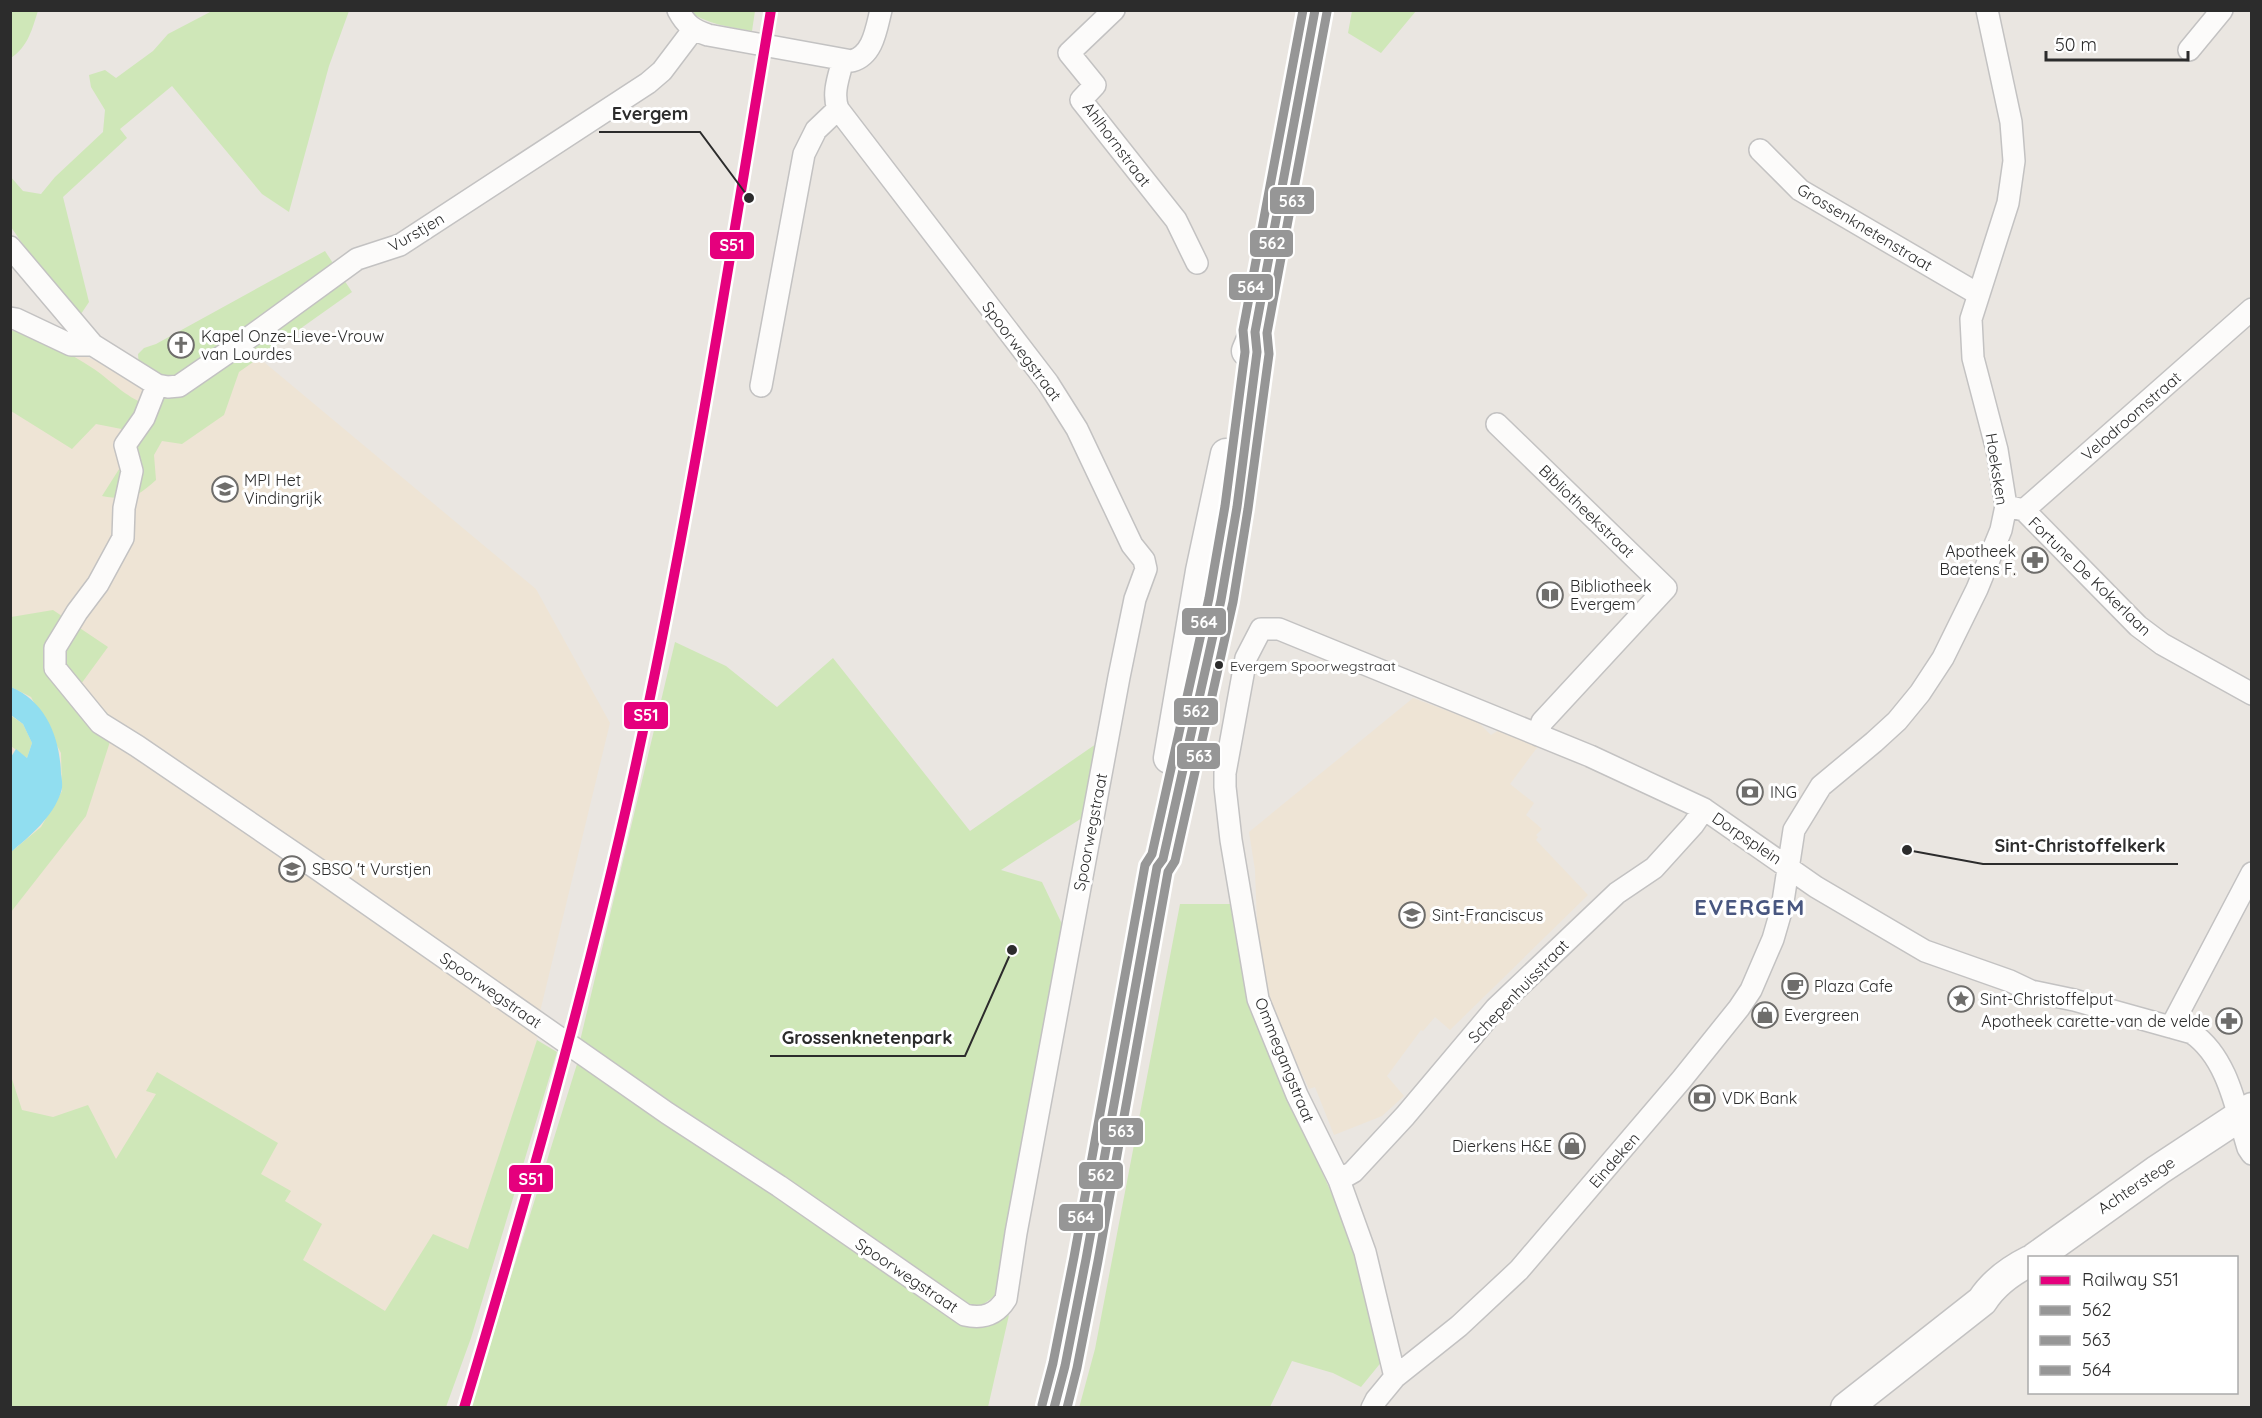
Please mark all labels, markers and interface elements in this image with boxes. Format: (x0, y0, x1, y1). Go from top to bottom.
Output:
scale bar (2046, 24, 2188, 62)
text: 50 m (2055, 33, 2097, 56)
callout: Evergem (599, 96, 700, 132)
street label: Ahlhornstraat (1079, 98, 1155, 190)
text: Evergem (612, 102, 688, 125)
street label: Grossenknetenstraat (1794, 179, 1936, 275)
line badge: 563 (1269, 186, 1315, 215)
text: 563 (1279, 191, 1305, 211)
street label: Vurstjen (384, 208, 448, 256)
line badge: 562 (1249, 229, 1294, 258)
line badge: S51 (709, 231, 755, 260)
text: 562 (1258, 233, 1286, 253)
text: S51 (720, 235, 745, 255)
line badge: 564 (1228, 273, 1274, 301)
text: 564 (1237, 277, 1265, 297)
street label: Spoorwegstraat (978, 297, 1066, 405)
place label: Kapel Onze-Lieve-Vrouw van Lourdes (201, 326, 384, 364)
church icon: Kapel Onze-Lieve-Vrouw van Lourdes (166, 330, 196, 360)
street label: Velodroomstraat (2077, 367, 2185, 465)
street label: Hoeksken (1981, 432, 2013, 506)
street label: Bibliotheekstraat (1535, 460, 1639, 562)
place label: MPI Het Vindingrijk (244, 470, 322, 508)
school or university icon: MPI Het Vindingrijk (210, 474, 240, 504)
street label: Fortune De Kokerlaan (2024, 512, 2156, 640)
place label: Apotheek Baetens F. (1939, 541, 2016, 579)
pharmacy icon: Apotheek Baetens F. (2020, 545, 2050, 575)
place label: Bibliotheek Evergem (1570, 576, 1651, 614)
library icon: Bibliotheek Evergem (1535, 580, 1565, 610)
line badge: 564 (1181, 607, 1227, 636)
text: 564 (1190, 612, 1218, 632)
place label: Evergem Spoorwegstraat (1230, 657, 1396, 675)
marker: Evergem Spoorwegstraat (1213, 659, 1225, 671)
line badge: 562 (1173, 697, 1219, 726)
line badge: S51 (623, 701, 669, 730)
text: 562 (1182, 701, 1210, 721)
text: S51 (634, 705, 659, 725)
line badge: 563 (1176, 742, 1221, 770)
text: 563 (1186, 746, 1212, 766)
street label: Spoorwegstraat (1069, 771, 1111, 893)
bank icon: ING (1735, 777, 1765, 807)
place label: ING (1770, 782, 1797, 802)
street label: Dorpsplein (1708, 807, 1786, 869)
callout: Sint-Christoffelkerk (1983, 828, 2178, 864)
text: Sint-Christoffelkerk (1994, 834, 2166, 857)
school or university icon: SBSO 't Vurstjen (277, 854, 307, 884)
place label: SBSO 't Vurstjen (312, 859, 431, 879)
district label: EVERGEM (1694, 893, 1806, 921)
school or university icon: Sint-Franciscus (1397, 900, 1427, 930)
place label: Sint-Franciscus (1432, 905, 1543, 925)
street label: Schepenhuisstraat (1463, 935, 1573, 1047)
street label: Spoorwegstraat (436, 947, 546, 1033)
cafe icon: Plaza Cafe (1780, 971, 1810, 1001)
place label: Plaza Cafe (1814, 976, 1893, 996)
place icon: Sint-Christoffelput (1946, 984, 1976, 1014)
place label: Sint-Christoffelput (1980, 989, 2113, 1009)
street label: Ommegangstraat (1251, 995, 1319, 1125)
shop icon: Evergreen (1750, 1000, 1780, 1030)
place label: Evergreen (1784, 1005, 1859, 1025)
pharmacy icon: Apotheek carette-van de velde (2214, 1006, 2244, 1036)
place label: Apotheek carette-van de velde (1981, 1011, 2210, 1031)
callout: Grossenknetenpark (770, 1020, 965, 1056)
text: Grossenknetenpark (782, 1026, 952, 1049)
bank icon: VDK Bank (1687, 1083, 1717, 1113)
place label: VDK Bank (1722, 1088, 1797, 1108)
line badge: 563 (1099, 1117, 1144, 1146)
text: 563 (1108, 1121, 1134, 1141)
street label: Eindeken (1584, 1128, 1644, 1192)
shop icon: Dierkens H&E (1557, 1131, 1587, 1161)
place label: Dierkens H&E (1452, 1136, 1552, 1156)
street label: Achterstege (2094, 1152, 2178, 1218)
line badge: 562 (1078, 1161, 1124, 1190)
line badge: S51 (508, 1164, 554, 1193)
text: 562 (1087, 1165, 1115, 1185)
text: S51 (519, 1169, 544, 1189)
line badge: 564 (1058, 1203, 1104, 1232)
text: 564 (1067, 1207, 1095, 1227)
street label: Spoorwegstraat (852, 1233, 962, 1317)
legend (2028, 1256, 2238, 1394)
text: Railway S51 (2082, 1268, 2179, 1291)
text: 562 (2082, 1298, 2111, 1321)
text: 563 (2082, 1328, 2111, 1351)
text: 564 (2082, 1358, 2111, 1381)

